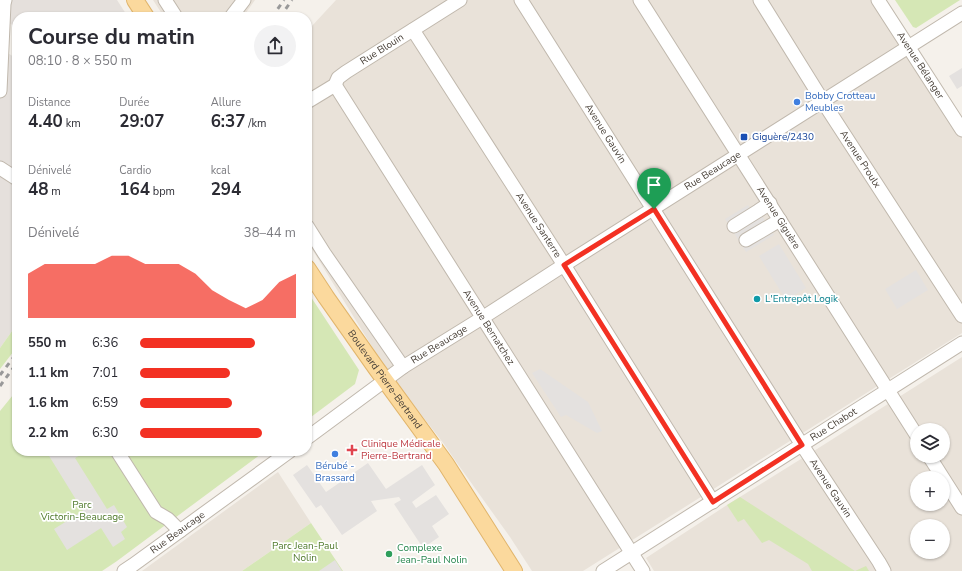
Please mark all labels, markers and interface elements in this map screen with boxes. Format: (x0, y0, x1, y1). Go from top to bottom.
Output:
text: Course du matin (28, 22, 195, 52)
button: share (254, 25, 296, 67)
street label: Avenue Bélanger (893, 29, 947, 102)
street label: Rue Blouin (358, 30, 407, 68)
text: 08:10 · 8 × 550 m (28, 52, 132, 70)
place label: Bobby Crotteau Meubles (805, 89, 875, 115)
text: Distance (28, 95, 71, 110)
text: Durée (119, 95, 149, 110)
text: Allure (211, 95, 241, 110)
marker: Bobby Crotteau Meubles (792, 97, 802, 107)
street label: Avenue Gauvin (581, 101, 629, 166)
text: 4.40 (28, 110, 63, 133)
text: 29:07 (119, 110, 164, 133)
text: 6:37 (211, 110, 245, 133)
text: km (63, 116, 81, 131)
text: /km (245, 116, 266, 131)
street label: Avenue Proulx (836, 128, 884, 191)
place label: Giguère/2430 (752, 130, 814, 144)
marker: Giguère/2430 (739, 132, 749, 142)
street label: Rue Beaucage (682, 148, 744, 194)
text: Dénivelé (28, 163, 71, 178)
text: Cardio (119, 163, 151, 178)
text: kcal (211, 163, 230, 178)
pin (637, 168, 671, 209)
icon: arrive (643, 174, 665, 196)
text: 48 (28, 178, 48, 201)
text: 164 (119, 178, 150, 201)
text: 294 (211, 178, 241, 201)
text: m (48, 184, 61, 199)
text: bpm (150, 184, 175, 199)
street label: Avenue Giguère (753, 184, 804, 252)
street label: Avenue Santerre (512, 190, 565, 261)
text: Dénivelé (28, 224, 79, 242)
text: 38–44 m (244, 224, 296, 242)
street label: Avenue Bernatchez (459, 287, 518, 368)
place label: L'Entrepôt Logik (765, 292, 839, 306)
marker: L'Entrepôt Logik (752, 294, 762, 304)
street label: Rue Beaucage (408, 322, 470, 367)
street label: Boulevard Pierre-Bertrand (344, 327, 425, 432)
text: 550 m (28, 334, 66, 352)
text: 6:36 (92, 334, 118, 352)
text: 1.1 km (28, 364, 69, 382)
text: 7:01 (92, 364, 118, 382)
text: 1.6 km (28, 394, 69, 412)
text: 6:59 (92, 394, 118, 412)
street label: Rue Chabot (807, 404, 860, 445)
map controls (910, 423, 950, 559)
button: layers (910, 423, 950, 463)
text: 2.2 km (28, 424, 69, 442)
text: 6:30 (92, 424, 118, 442)
place label: Clinique Médicale Pierre-Bertrand (361, 437, 440, 463)
marker: Clinique Médicale Pierre-Bertrand (346, 444, 358, 456)
marker: Bérubé - Brassard (330, 449, 340, 459)
street label: Avenue Gauvin (806, 456, 855, 520)
place label: Bérubé - Brassard (315, 459, 355, 485)
button: + (910, 471, 950, 511)
park label: Parc Victorin-Beaucage (40, 498, 123, 524)
street label: Rue Beaucage (147, 508, 208, 557)
button: − (910, 519, 950, 559)
park label: Parc Jean-Paul Nolin (272, 539, 338, 565)
place label: Complexe Jean-Paul Nolin (396, 541, 467, 567)
marker: Complexe Jean-Paul Nolin (384, 549, 394, 559)

